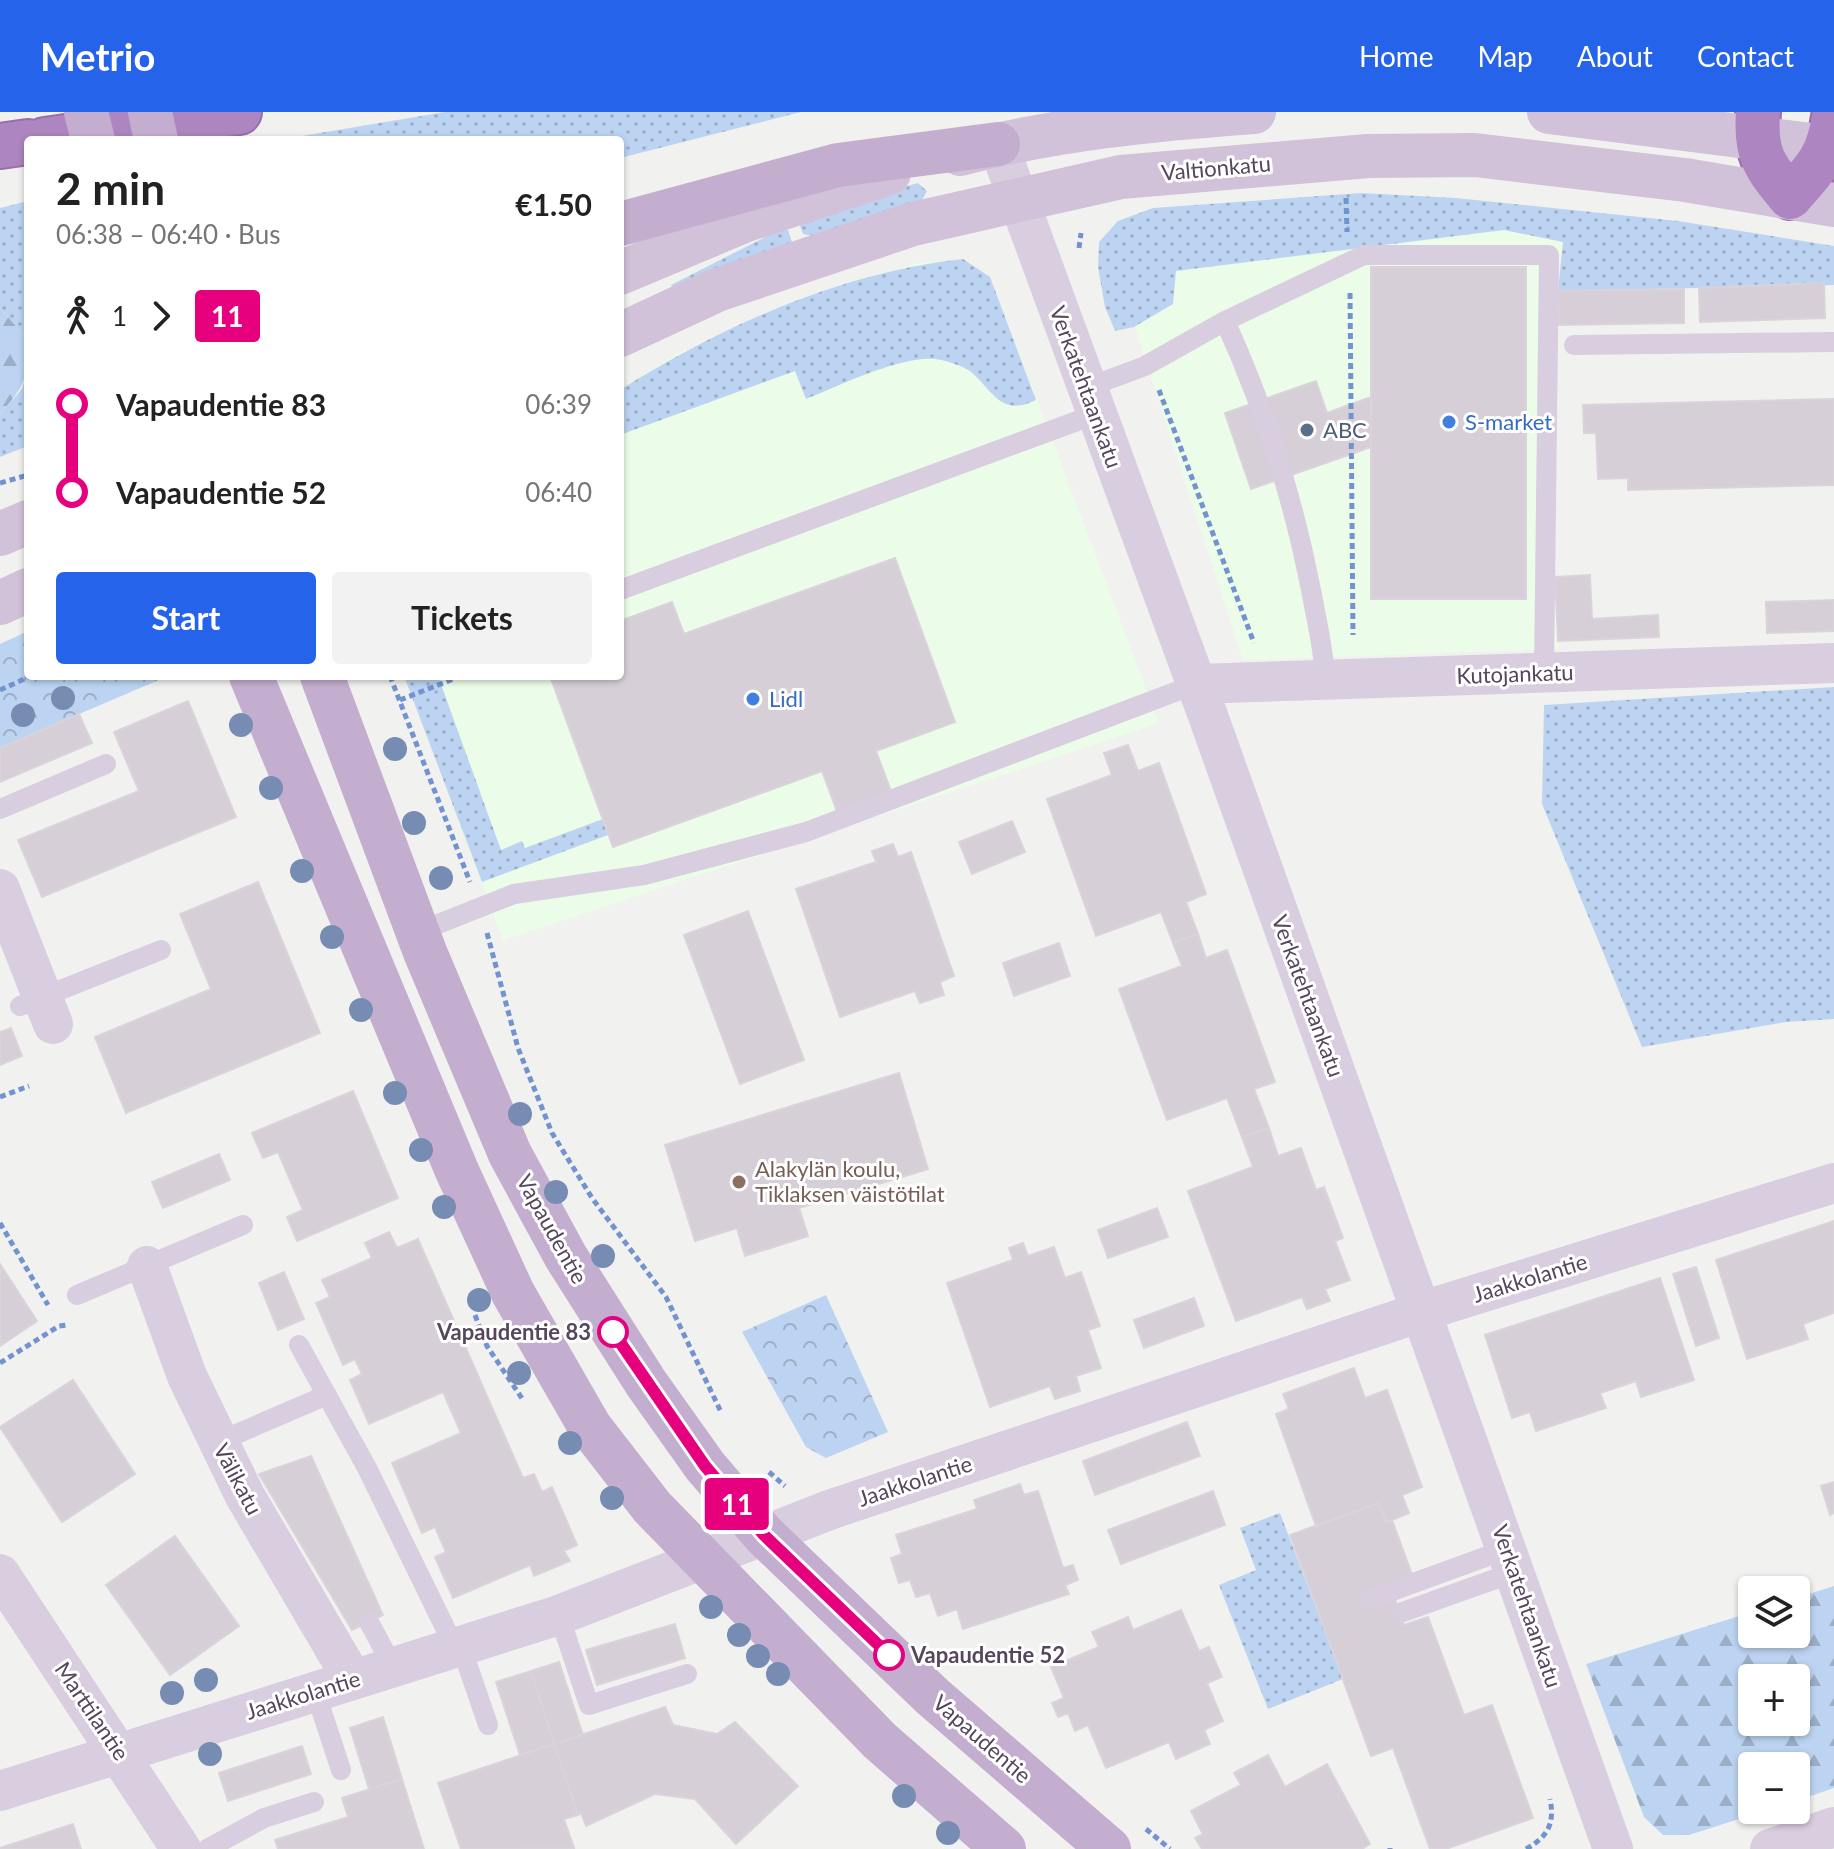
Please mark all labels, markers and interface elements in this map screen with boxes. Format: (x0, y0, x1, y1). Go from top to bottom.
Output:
text: Metrio (40, 33, 155, 79)
text: Home (1359, 39, 1434, 73)
text: Map (1478, 39, 1533, 73)
text: About (1577, 39, 1653, 73)
text: Contact (1697, 39, 1794, 73)
street label: Valtionkatu (1160, 149, 1272, 186)
text: 2 min (56, 162, 165, 214)
text: €1.50 (515, 186, 592, 222)
text: 06:38 – 06:40 · Bus (56, 218, 280, 250)
icon: walk (56, 294, 100, 338)
icon: forward (139, 294, 183, 338)
text: 11 (211, 299, 244, 333)
text: 1 (112, 300, 127, 332)
street label: Verkatehtaankatu (1045, 302, 1128, 472)
text: Vapaudentie 83 (116, 386, 326, 422)
text: 06:39 (525, 388, 592, 420)
place label: S-market (1465, 408, 1552, 435)
marker: S-market (1440, 413, 1458, 431)
place label: ABC (1323, 416, 1367, 443)
marker: ABC (1298, 421, 1316, 439)
text: Vapaudentie 52 (116, 474, 326, 510)
text: 06:40 (525, 476, 592, 508)
button: Start (56, 572, 316, 664)
button: Tickets (332, 572, 592, 664)
street label: Kutojankatu (1456, 658, 1574, 689)
place label: Lidl (769, 685, 803, 712)
marker: Lidl (744, 690, 762, 708)
street label: Verkatehtaankatu (1267, 911, 1350, 1081)
place label: Alakylän koulu, Tiklaksen väistötilat (755, 1155, 945, 1207)
street label: Vapaudentie (511, 1169, 594, 1288)
marker: Alakylän koulu, Tiklaksen väistötilat (730, 1173, 748, 1191)
street label: Jaakkolantie (1469, 1247, 1590, 1308)
marker: Vapaudentie 83 (598, 1317, 628, 1347)
place label: Vapaudentie 83 (436, 1318, 591, 1345)
street label: Välikatu (208, 1438, 268, 1519)
street label: Jaakkolantie (854, 1449, 975, 1512)
line badge: 11 (701, 1478, 773, 1530)
text: 11 (721, 1487, 753, 1521)
street label: Verkatehtaankatu (1487, 1521, 1568, 1691)
map controls (1738, 1576, 1810, 1824)
button: layers (1738, 1576, 1810, 1648)
marker: Vapaudentie 52 (874, 1640, 904, 1670)
place label: Vapaudentie 52 (910, 1641, 1065, 1668)
street label: Marttilantie (50, 1656, 135, 1765)
street label: Jaakkolantie (242, 1664, 363, 1725)
button: + (1738, 1664, 1810, 1736)
street label: Vapaudentie (928, 1689, 1037, 1788)
button: − (1738, 1752, 1810, 1824)

